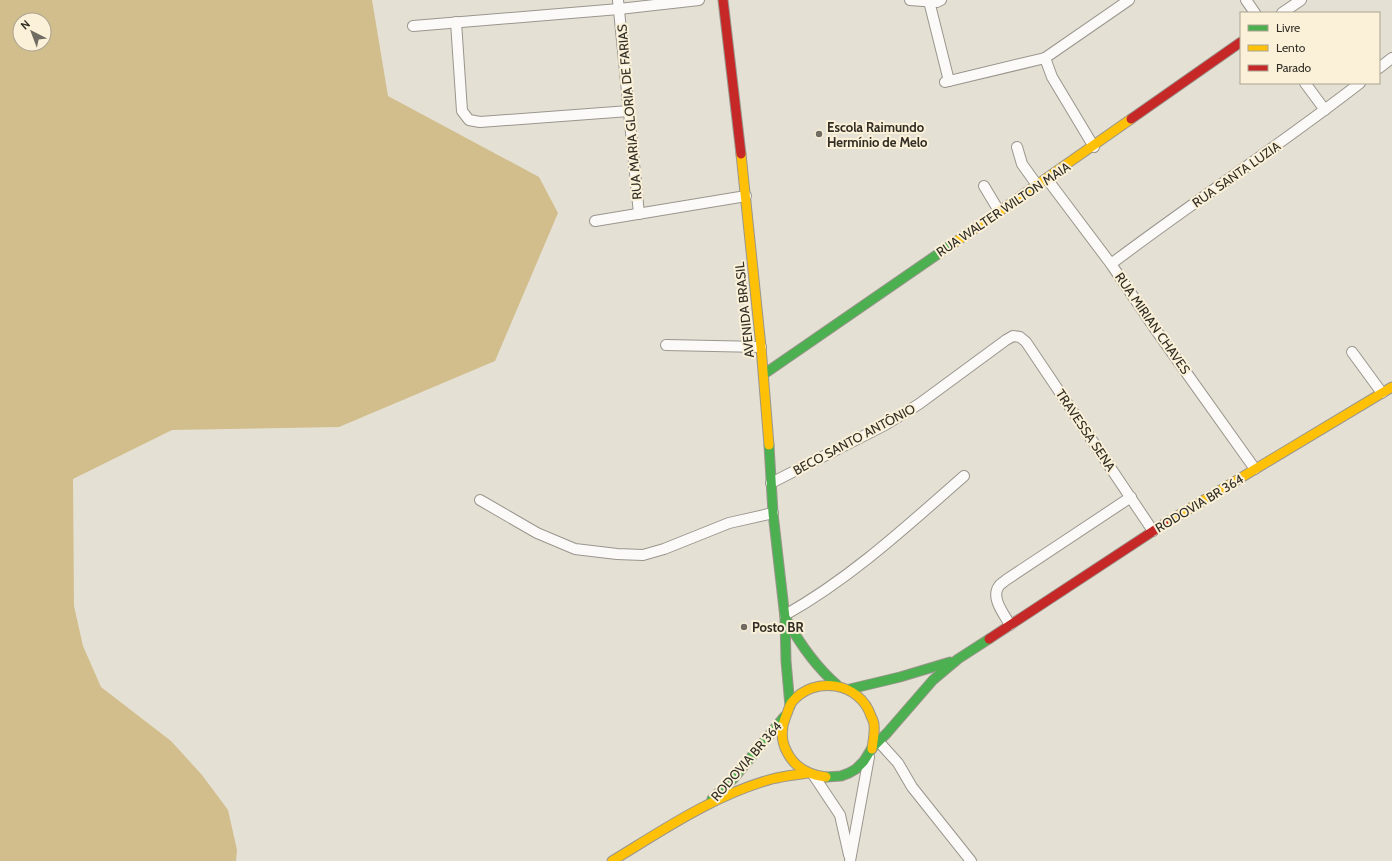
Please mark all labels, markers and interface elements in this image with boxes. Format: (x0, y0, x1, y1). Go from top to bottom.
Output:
north arrow (12, 12, 52, 52)
legend (1240, 12, 1380, 84)
text: N (18, 17, 33, 32)
text: Livre (1276, 20, 1300, 35)
street label: RUA MARIA GLORIA DE FARIAS (613, 23, 645, 200)
text: Lento (1276, 40, 1306, 55)
text: Parado (1276, 60, 1312, 75)
place label: Escola Raimundo Hermínio de Melo (827, 119, 928, 150)
marker: Escola Raimundo Hermínio de Melo (814, 129, 824, 139)
street label: RUA SANTA LUZIA (1189, 138, 1283, 210)
street label: RUA WALTER WILTON MAIA (933, 158, 1073, 260)
street label: AVENIDA BRASIL (731, 261, 757, 359)
street label: RUA MIRIAN CHAVES (1112, 269, 1194, 377)
street label: TRAVESSA SENA (1053, 386, 1119, 474)
street label: BECO SANTO ANTÔNIO (790, 400, 918, 478)
street label: RODOVIA BR 364 (1152, 470, 1246, 536)
place label: Posto BR (752, 619, 804, 635)
marker: Posto BR (739, 622, 749, 632)
street label: RODOVIA BR 364 (707, 718, 785, 804)

